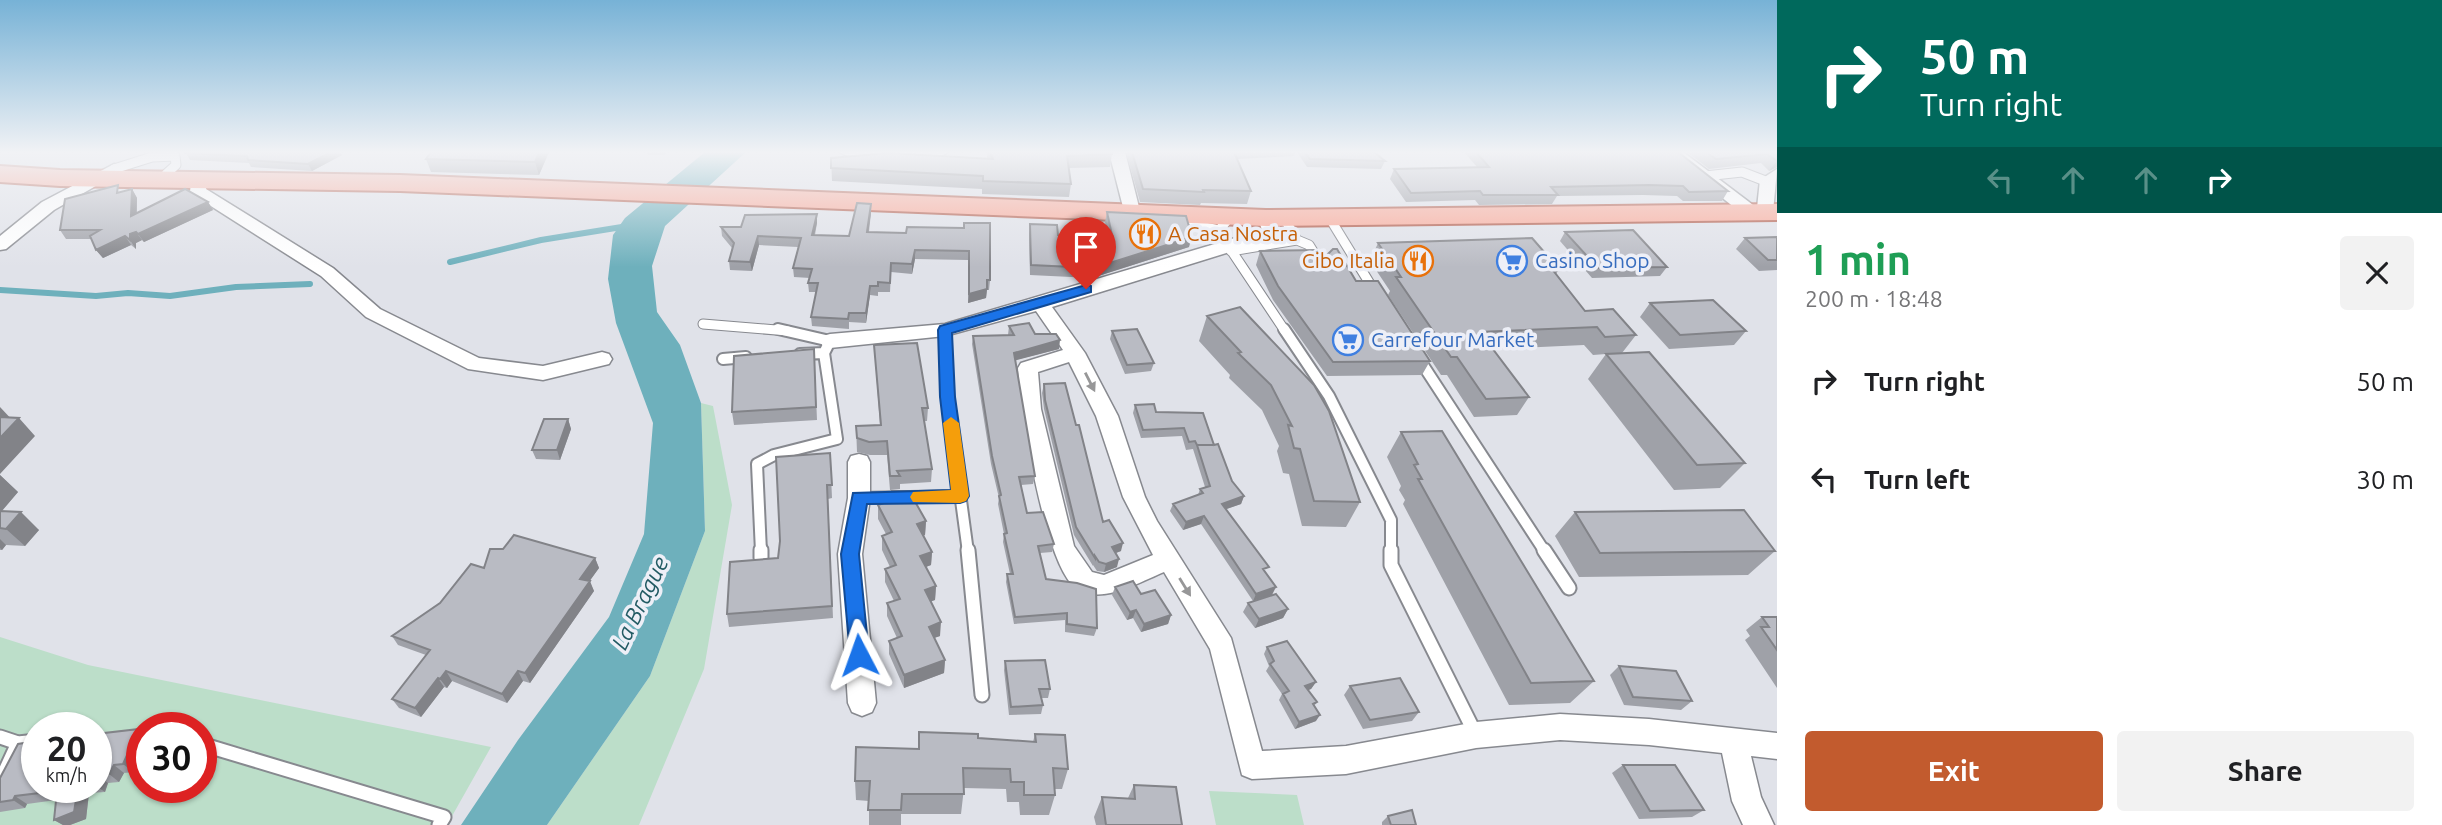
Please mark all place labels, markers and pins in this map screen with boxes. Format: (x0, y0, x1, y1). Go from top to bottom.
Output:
pin (1056, 217, 1116, 289)
restaurant icon: A Casa Nostra (1128, 217, 1162, 251)
place label: A Casa Nostra (1168, 221, 1298, 245)
restaurant icon: Cibo Italia (1401, 244, 1435, 278)
supermarket icon: Casino Shop (1495, 244, 1529, 278)
place label: Cibo Italia (1302, 248, 1395, 272)
place label: Casino Shop (1535, 248, 1650, 272)
supermarket icon: Carrefour Market (1331, 323, 1365, 357)
place label: Carrefour Market (1371, 327, 1534, 351)

